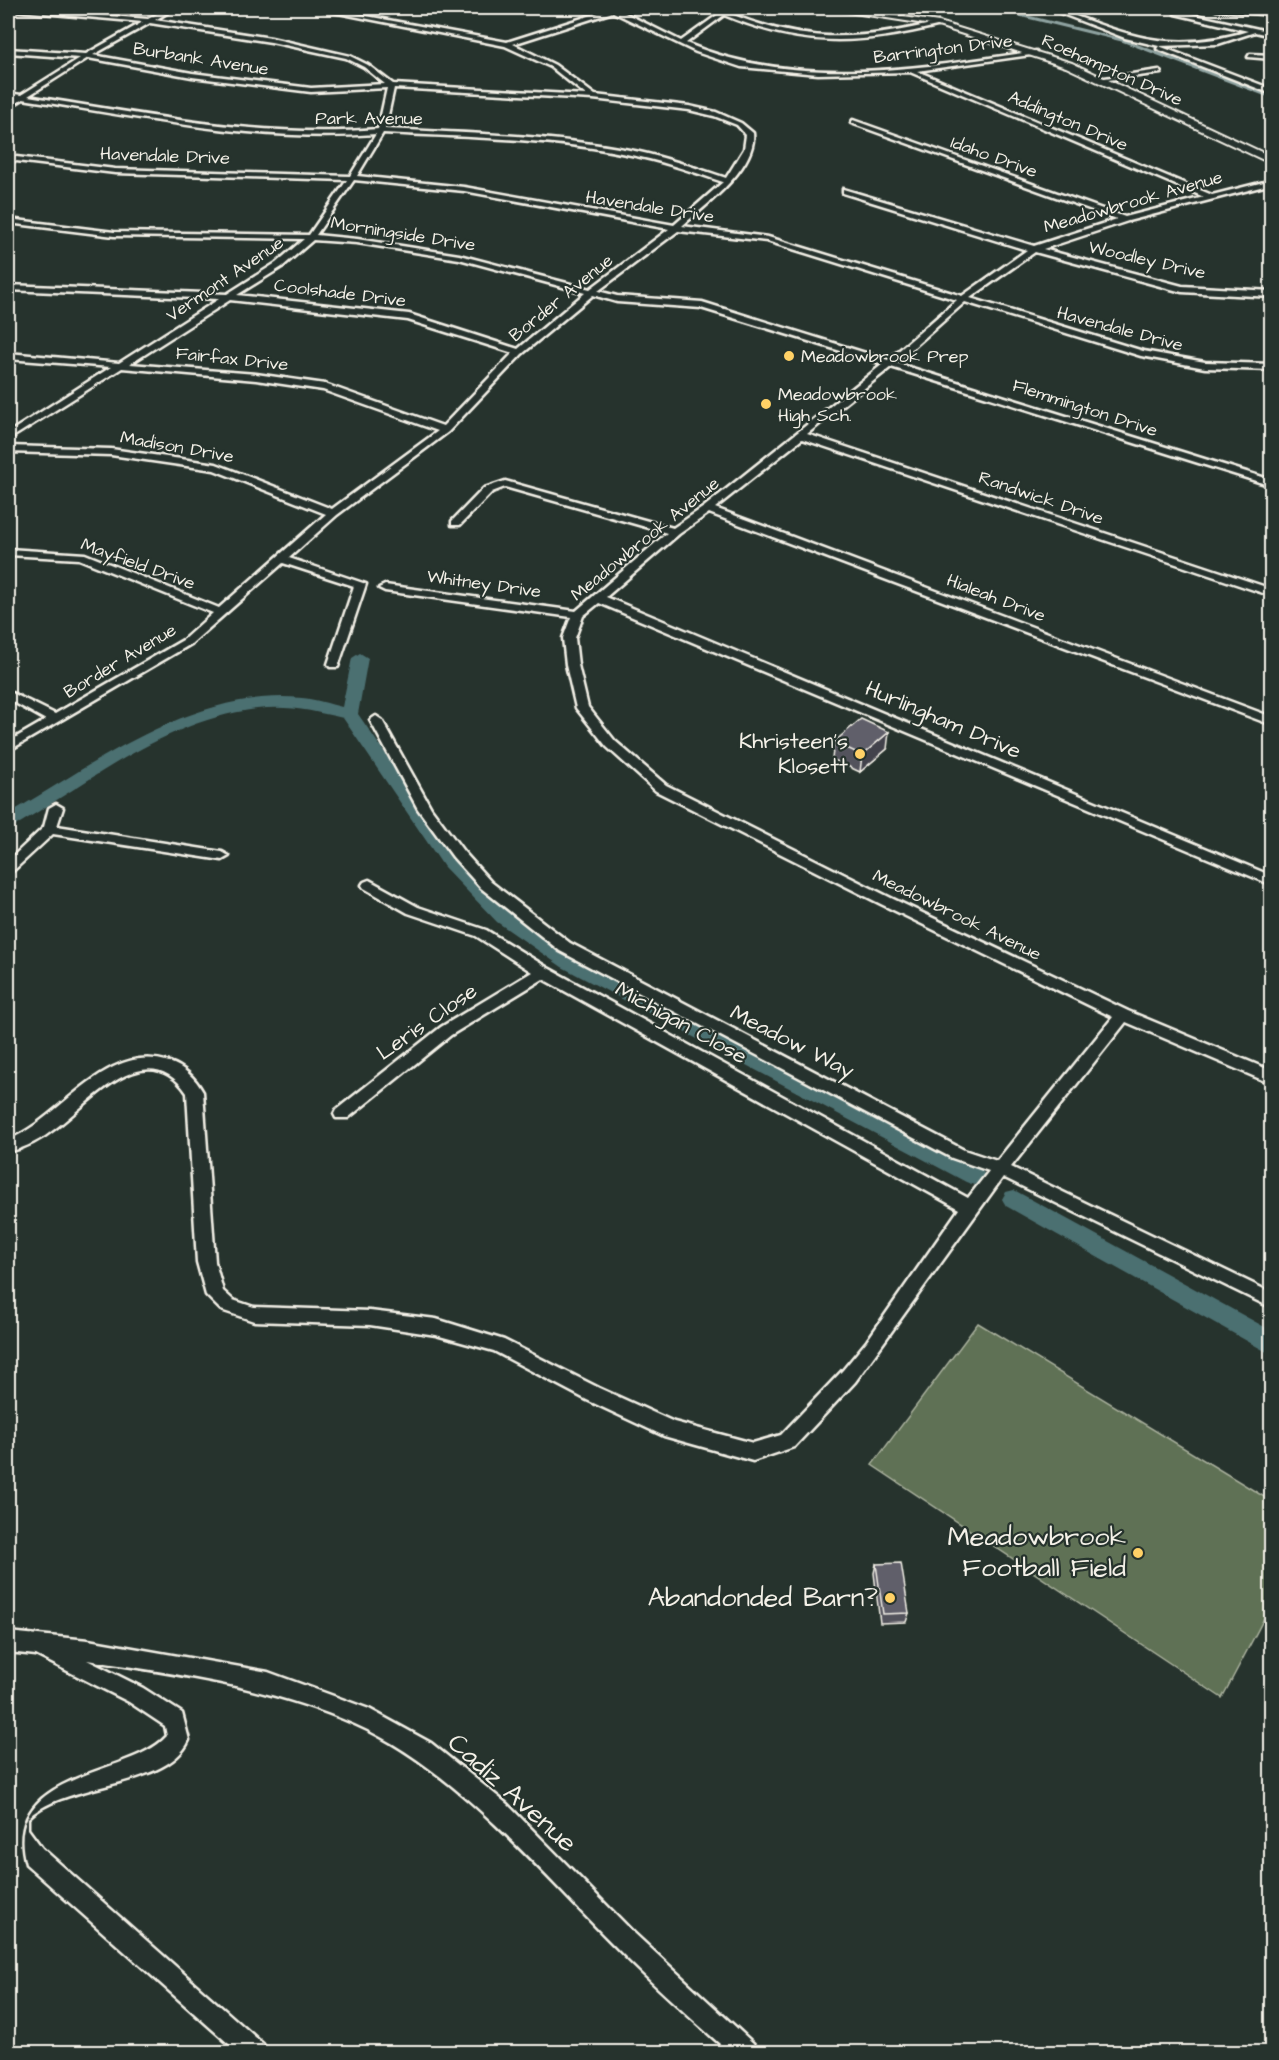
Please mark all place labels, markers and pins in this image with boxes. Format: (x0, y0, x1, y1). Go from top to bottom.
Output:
place label: Meadowbrook Prep (801, 344, 968, 369)
marker: Meadowbrook Prep (782, 349, 796, 363)
place label: Meadowbrook High Sch. (778, 382, 897, 429)
marker: Meadowbrook High Sch. (759, 397, 773, 411)
place label: Khristeen's Klosett (739, 726, 848, 782)
marker: Khristeen's Klosett (853, 747, 867, 761)
place label: Meadowbrook Football Field (947, 1518, 1126, 1587)
marker: Meadowbrook Football Field (1131, 1546, 1145, 1560)
place label: Abandonded Barn? (648, 1579, 878, 1617)
marker: Abandonded Barn? (883, 1591, 897, 1605)

